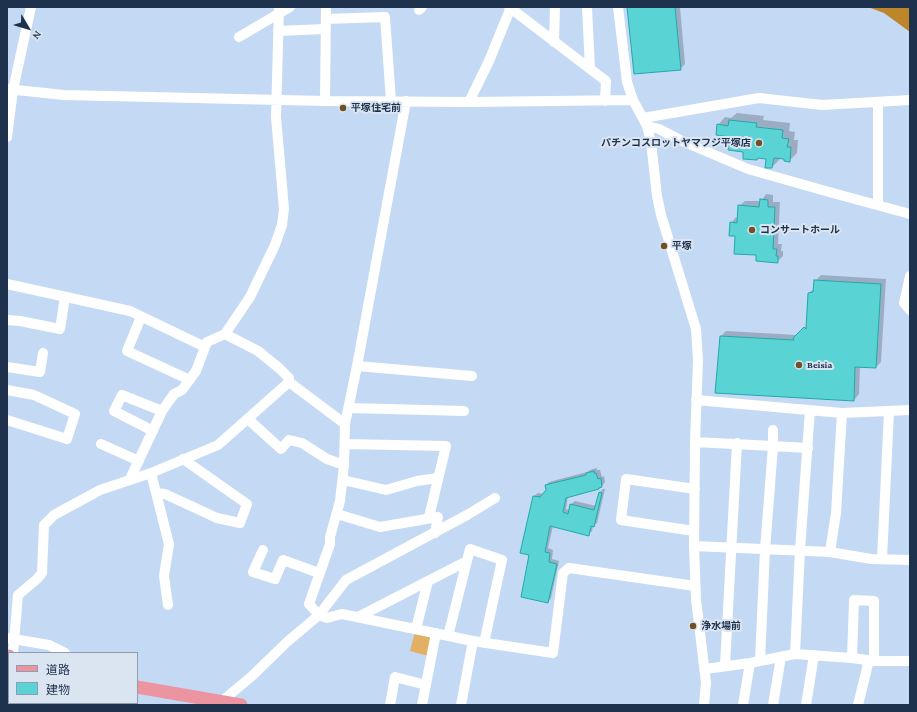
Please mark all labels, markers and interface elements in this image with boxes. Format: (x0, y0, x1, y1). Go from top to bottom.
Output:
north arrow (8, 8, 48, 48)
text: N (30, 29, 44, 42)
place label: 平塚住宅前 (351, 102, 401, 114)
marker: 平塚住宅前 (338, 103, 348, 113)
place label: パチンコスロットヤマフジ平塚店 (601, 137, 751, 149)
marker: パチンコスロットヤマフジ平塚店 (754, 138, 764, 148)
place label: コンサートホール (760, 224, 840, 236)
marker: コンサートホール (747, 225, 757, 235)
place label: 平塚 (672, 240, 692, 252)
marker: 平塚 (659, 241, 669, 251)
place label: Beisia (807, 359, 832, 371)
marker: Beisia (794, 360, 804, 370)
place label: 浄水場前 (701, 620, 741, 632)
marker: 浄水場前 (688, 621, 698, 631)
legend (8, 652, 138, 704)
text: 道路 (46, 663, 70, 677)
text: 建物 (46, 683, 70, 697)

